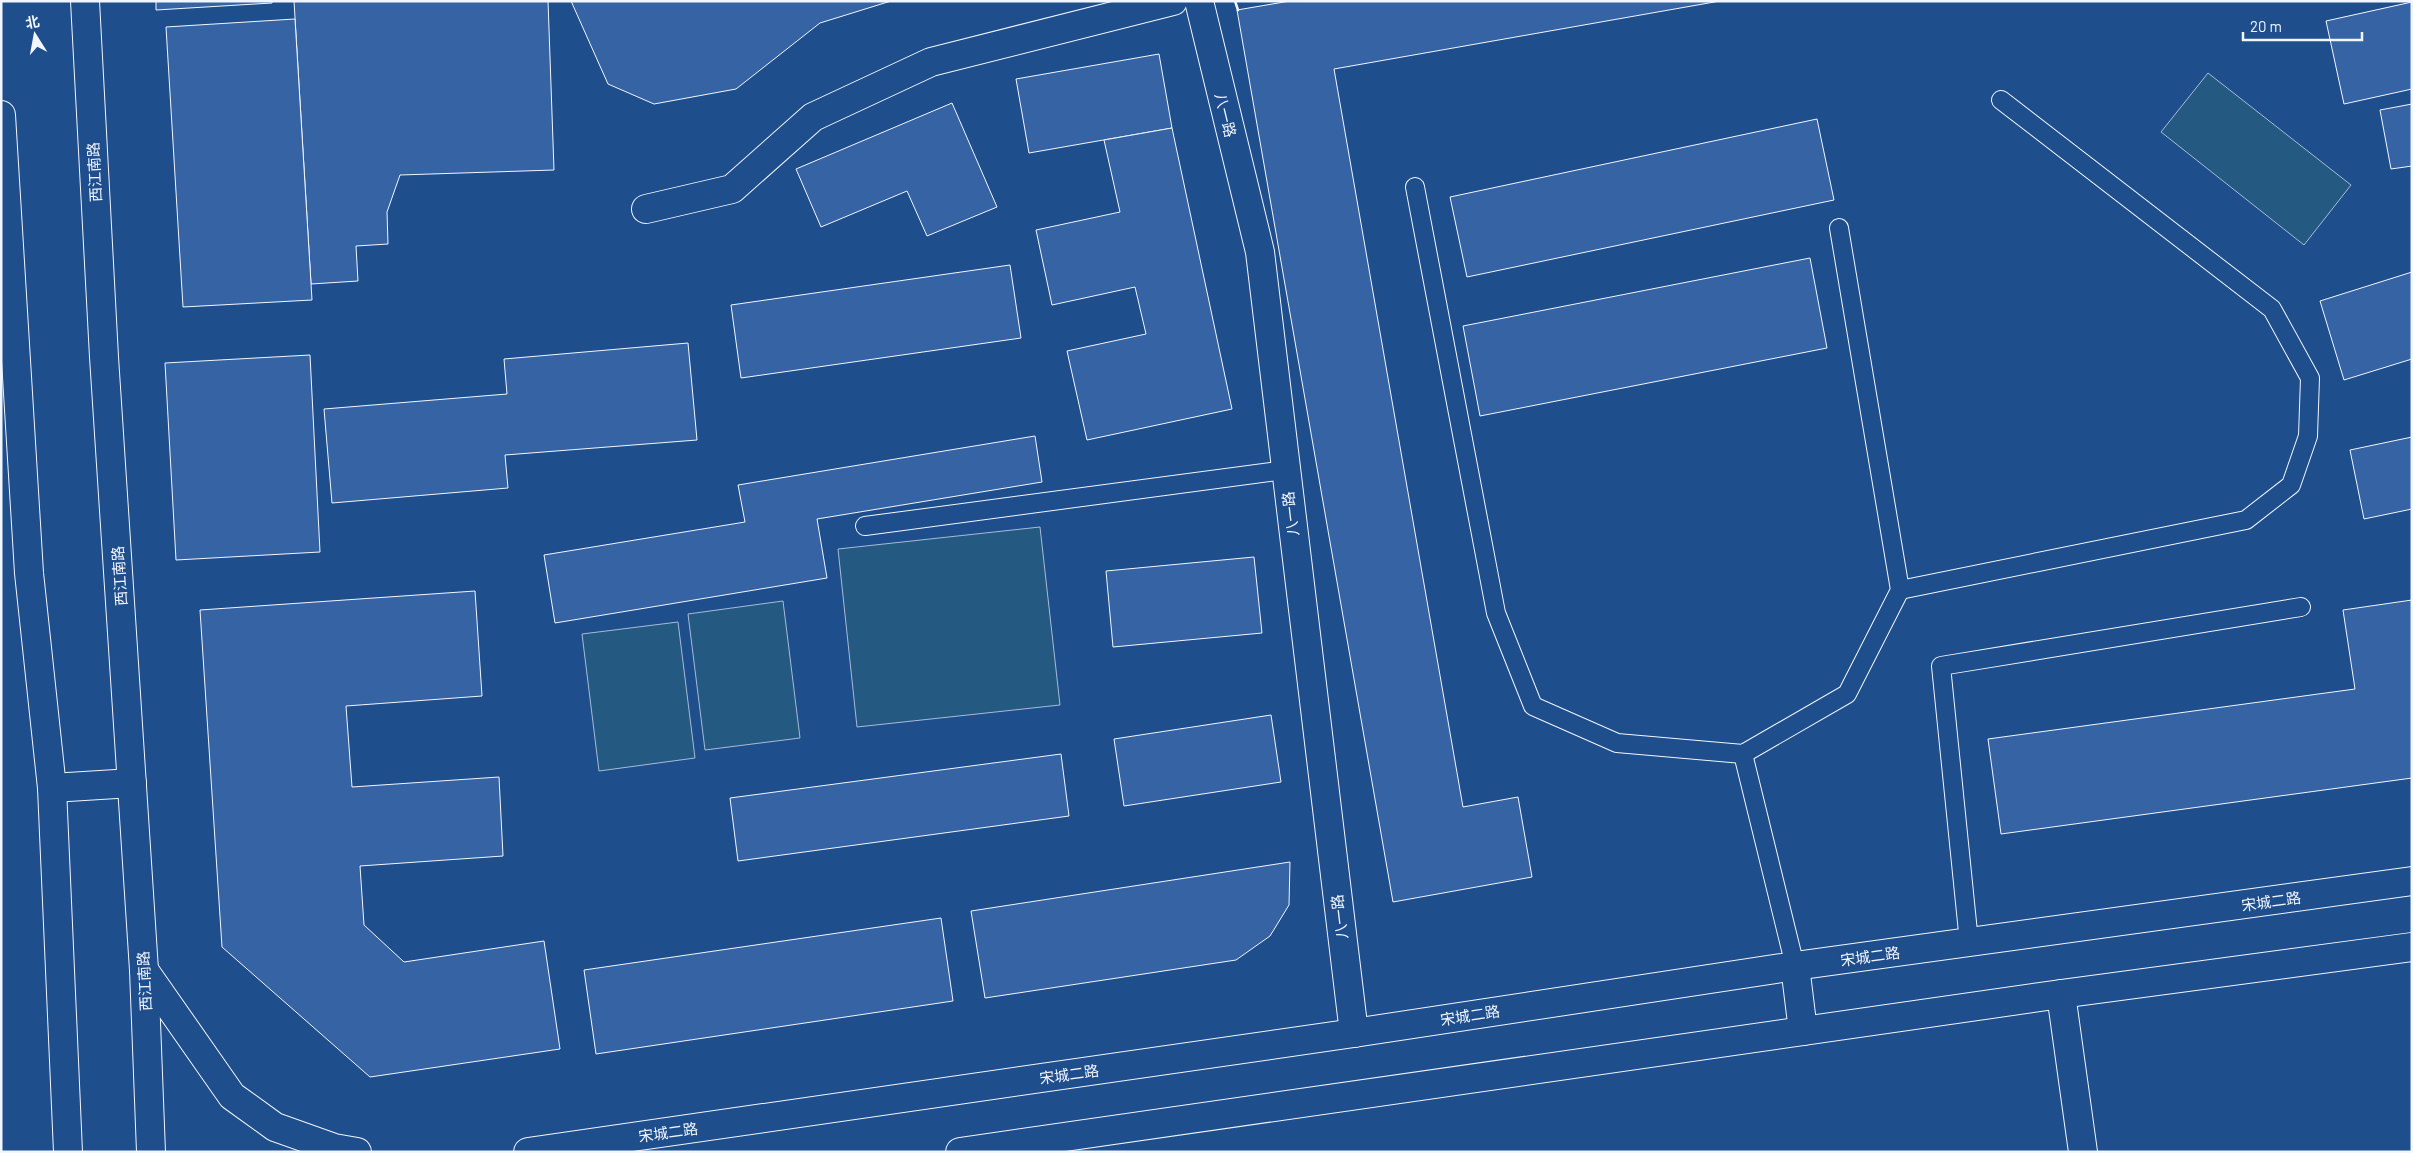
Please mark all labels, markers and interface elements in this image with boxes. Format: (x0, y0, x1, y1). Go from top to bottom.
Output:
north arrow (10, 10, 60, 60)
scale bar (2243, 10, 2362, 42)
text: 北 (24, 12, 41, 31)
text: 20 m (2250, 17, 2282, 35)
street label: 八一路 (1212, 91, 1240, 139)
street label: 西江南路 (83, 142, 105, 202)
street label: 八一路 (1278, 491, 1302, 537)
street label: 西江南路 (108, 545, 130, 607)
street label: 宋城二路 (2240, 888, 2302, 914)
street label: 八一路 (1327, 894, 1351, 940)
street label: 宋城二路 (1839, 943, 1901, 969)
street label: 西江南路 (133, 951, 155, 1011)
street label: 宋城二路 (1439, 1001, 1501, 1029)
street label: 宋城二路 (1038, 1061, 1100, 1087)
street label: 宋城二路 (637, 1119, 699, 1145)

